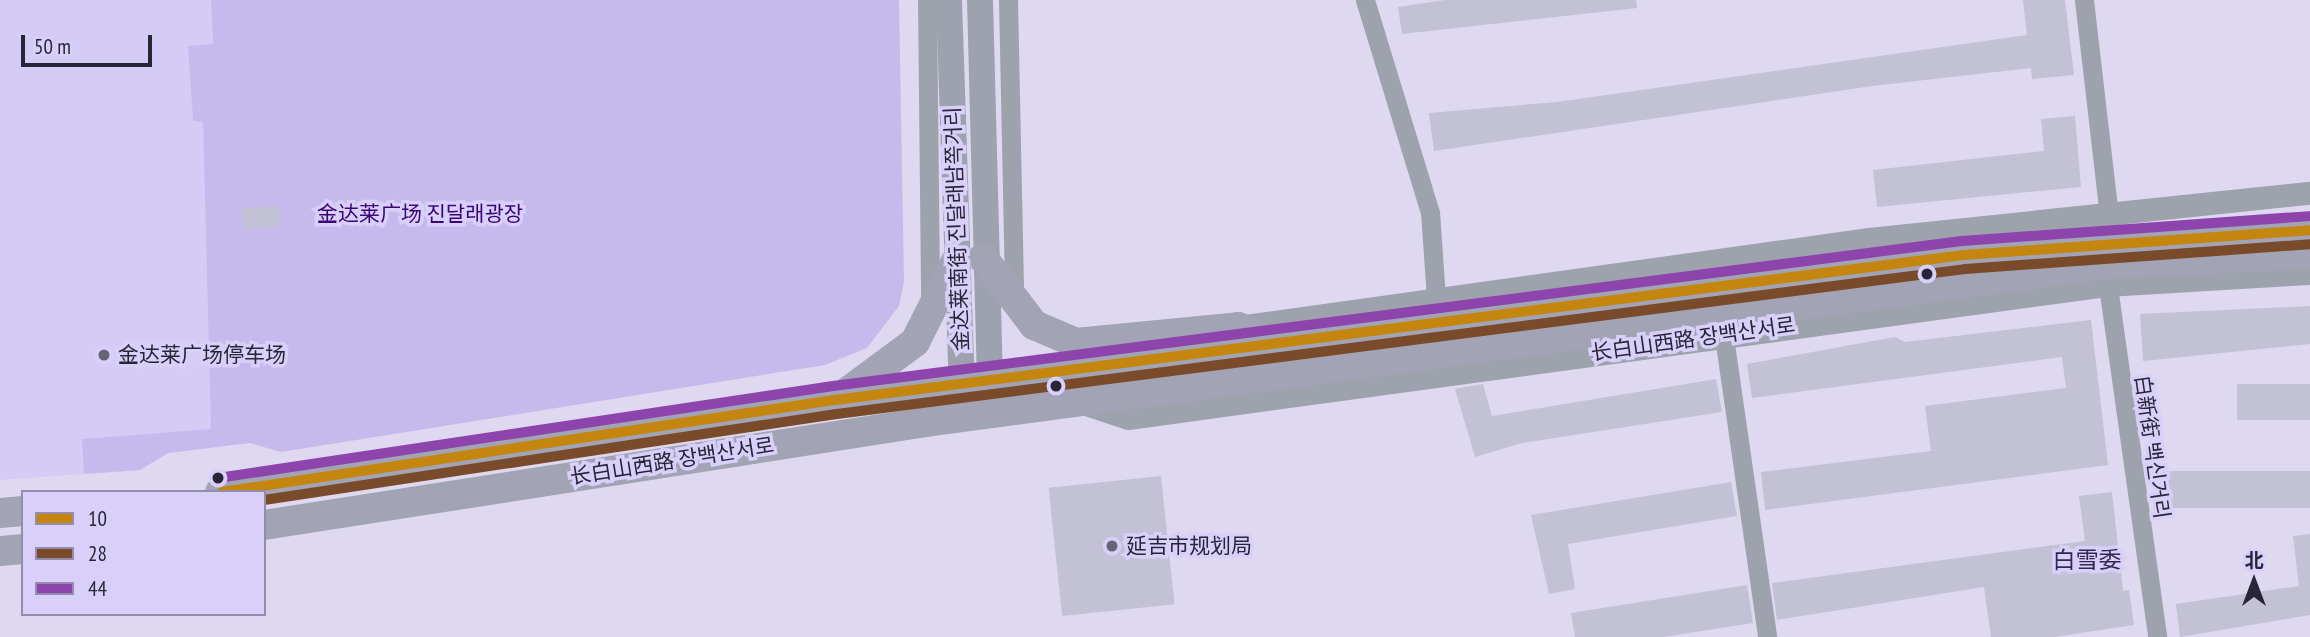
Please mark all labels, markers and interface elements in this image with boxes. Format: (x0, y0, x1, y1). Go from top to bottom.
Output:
scale bar (24, 21, 156, 65)
text: 50 m (34, 33, 71, 60)
street label: 金达莱南街 진달래남쪽거리 (940, 106, 974, 352)
park label: 金达莱广场 진달래광장 (317, 201, 523, 227)
unlabelled marker (1920, 267, 1934, 281)
street label: 长白山西路 장백산서로 (1589, 312, 1797, 366)
place label: 金达莱广场停车场 (118, 342, 286, 368)
marker: 金达莱广场停车场 (96, 347, 112, 363)
street label: 白新街 백신거리 (2129, 374, 2175, 520)
unlabelled marker (1049, 379, 1063, 393)
street label: 长白山西路 장백산서로 (568, 432, 776, 490)
unlabelled marker (211, 471, 225, 485)
legend (21, 490, 266, 616)
text: 10 (88, 505, 107, 532)
place label: 延吉市规划局 (1126, 533, 1252, 559)
marker: 延吉市规划局 (1104, 538, 1120, 554)
text: 28 (88, 540, 107, 567)
district label: 白雪委 (2053, 546, 2121, 574)
north arrow (2219, 546, 2289, 616)
text: 北 (2244, 548, 2264, 572)
text: 44 (88, 575, 107, 602)

